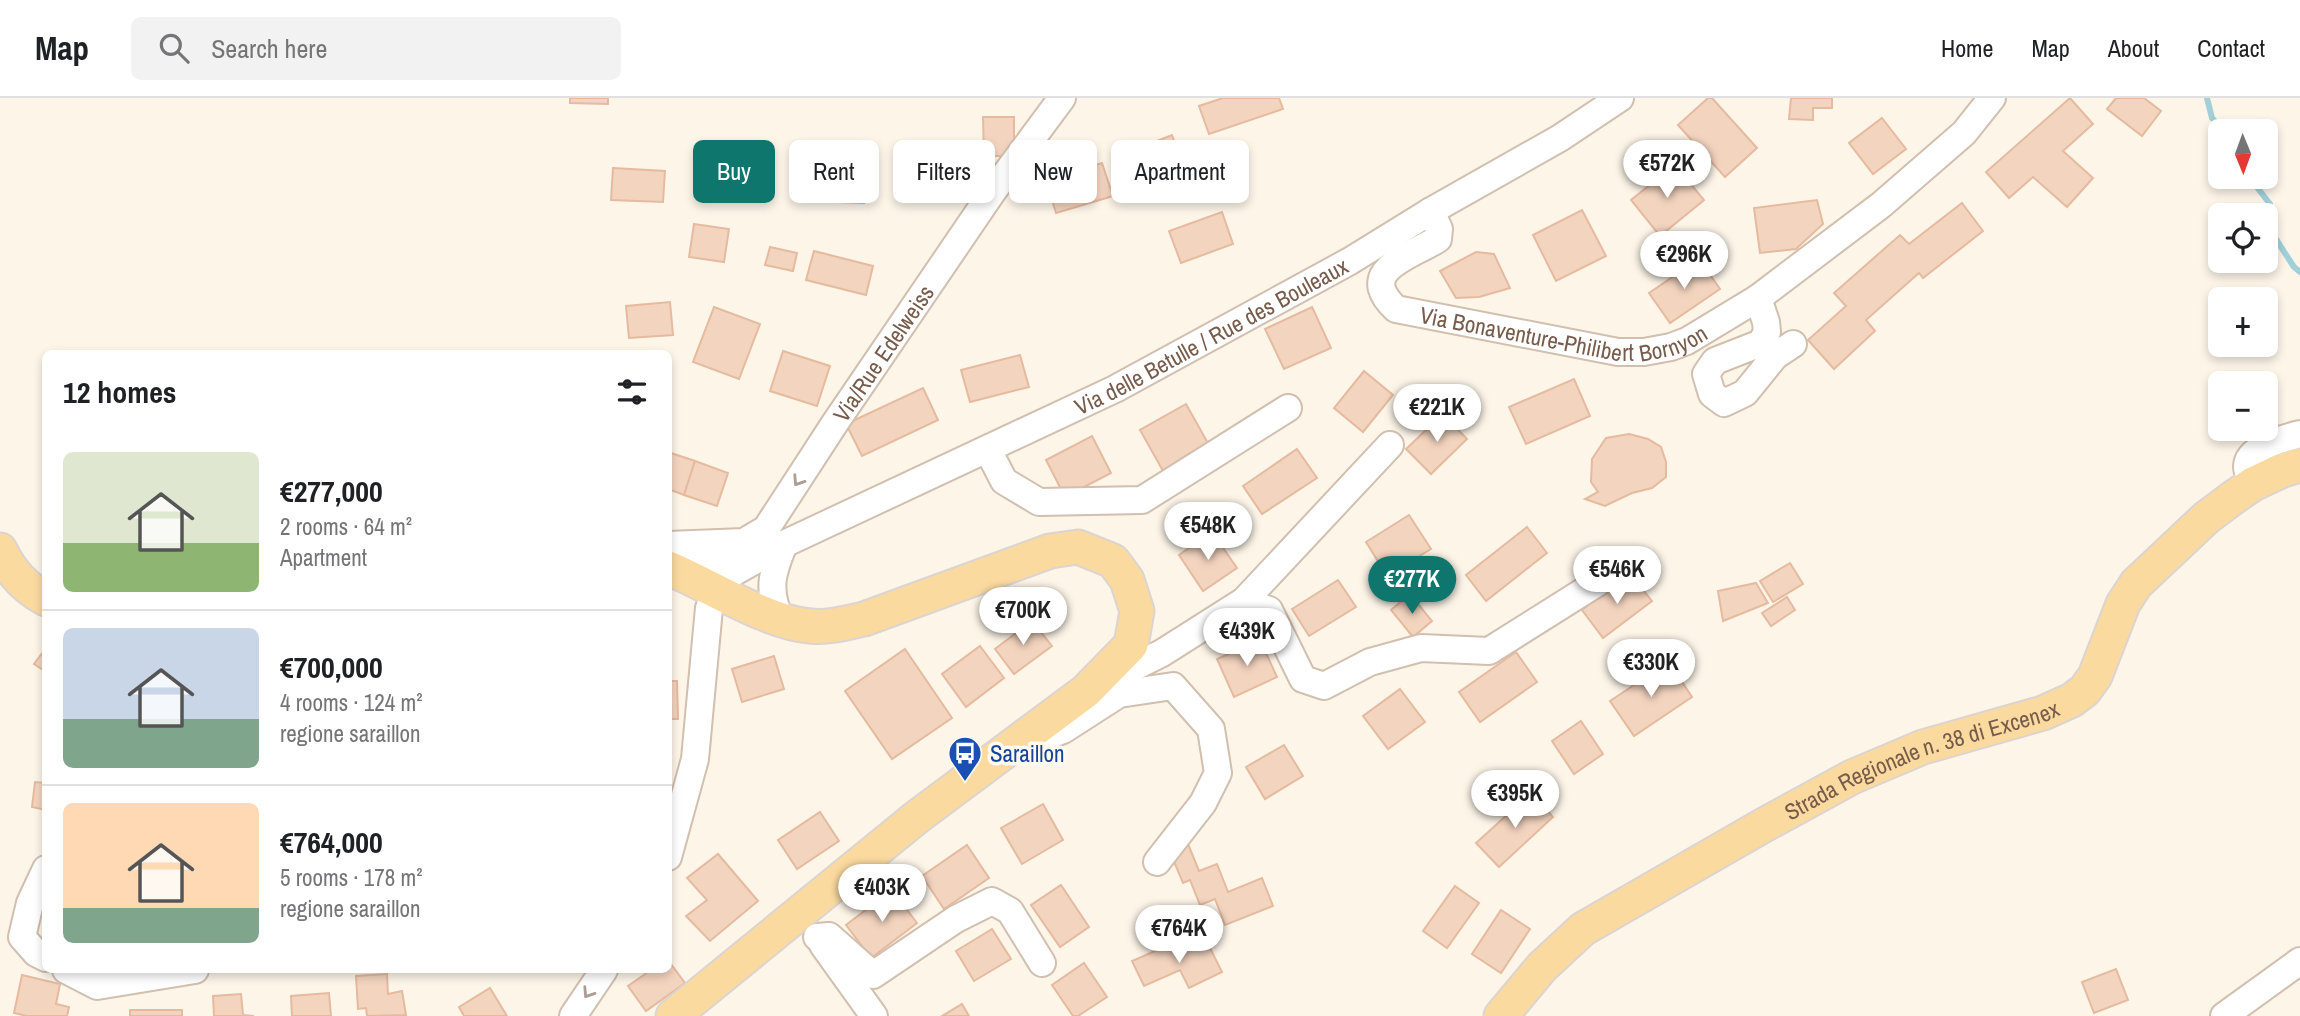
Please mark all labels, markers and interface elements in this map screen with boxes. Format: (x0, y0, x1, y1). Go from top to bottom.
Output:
search box (131, 17, 621, 80)
text: Map (35, 26, 89, 70)
icon: search (155, 29, 193, 67)
text: Search here (211, 31, 327, 66)
text: Home (1941, 32, 1993, 64)
text: Map (2031, 32, 2070, 64)
text: About (2108, 32, 2159, 64)
text: Contact (2197, 32, 2265, 64)
north arrow (2208, 119, 2278, 189)
map controls (2208, 119, 2278, 441)
chip: Buy (693, 140, 775, 203)
chip: Rent (789, 140, 879, 203)
chip: Filters (893, 140, 995, 203)
chip: New (1009, 140, 1097, 203)
chip: Apartment (1111, 140, 1249, 203)
pin: €572K (1618, 140, 1716, 200)
text: €572K (1639, 147, 1695, 178)
button: locate (2208, 203, 2278, 273)
pin: €296K (1635, 232, 1733, 291)
text: €296K (1656, 238, 1712, 269)
street label: Via delle Betulle / Rue des Bouleaux (1069, 249, 1354, 421)
street label: Via/Rue Edelweiss (825, 278, 940, 427)
button: + (2208, 287, 2278, 357)
street label: Via Bonaventure-Philibert Bornyon (1417, 299, 1713, 368)
button: − (2208, 371, 2278, 441)
text: 12 homes (63, 372, 177, 412)
icon: filters (613, 373, 651, 411)
pin: €221K (1388, 384, 1486, 444)
text: €221K (1409, 391, 1465, 422)
text: €277,000 (280, 471, 383, 511)
one-way arrow (793, 473, 806, 486)
icon: home (119, 480, 203, 564)
pin: €548K (1159, 503, 1257, 562)
text: €548K (1180, 509, 1236, 540)
text: 2 rooms · 64 m² (280, 511, 412, 542)
text: Apartment (280, 542, 367, 573)
pin: €546K (1568, 546, 1666, 606)
text: €546K (1589, 553, 1645, 584)
pin: €277K (1363, 556, 1461, 616)
text: €277K (1384, 563, 1440, 594)
pin: €700K (974, 588, 1072, 647)
text: €700K (995, 594, 1051, 625)
pin: €439K (1198, 608, 1296, 668)
text: €439K (1219, 615, 1275, 646)
pin: €330K (1602, 640, 1700, 699)
text: €330K (1623, 646, 1679, 677)
text: €700,000 (280, 647, 383, 687)
icon: home (119, 656, 203, 740)
text: 4 rooms · 124 m² (280, 687, 423, 718)
street label: Strada Regionale n. 38 di Excenex (1779, 692, 2064, 827)
text: regione saraillon (280, 718, 420, 749)
bus stop icon: Saraillon (946, 734, 984, 783)
place label: Saraillon (990, 738, 1064, 769)
pin: €395K (1466, 770, 1564, 830)
text: €395K (1487, 777, 1543, 808)
text: €764,000 (280, 822, 383, 862)
icon: home (119, 831, 203, 915)
text: 5 rooms · 178 m² (280, 862, 423, 893)
pin: €403K (833, 864, 931, 924)
text: €403K (854, 871, 910, 902)
text: regione saraillon (280, 893, 420, 924)
pin: €764K (1130, 906, 1228, 965)
text: €764K (1151, 912, 1207, 943)
one-way arrow (584, 985, 597, 998)

